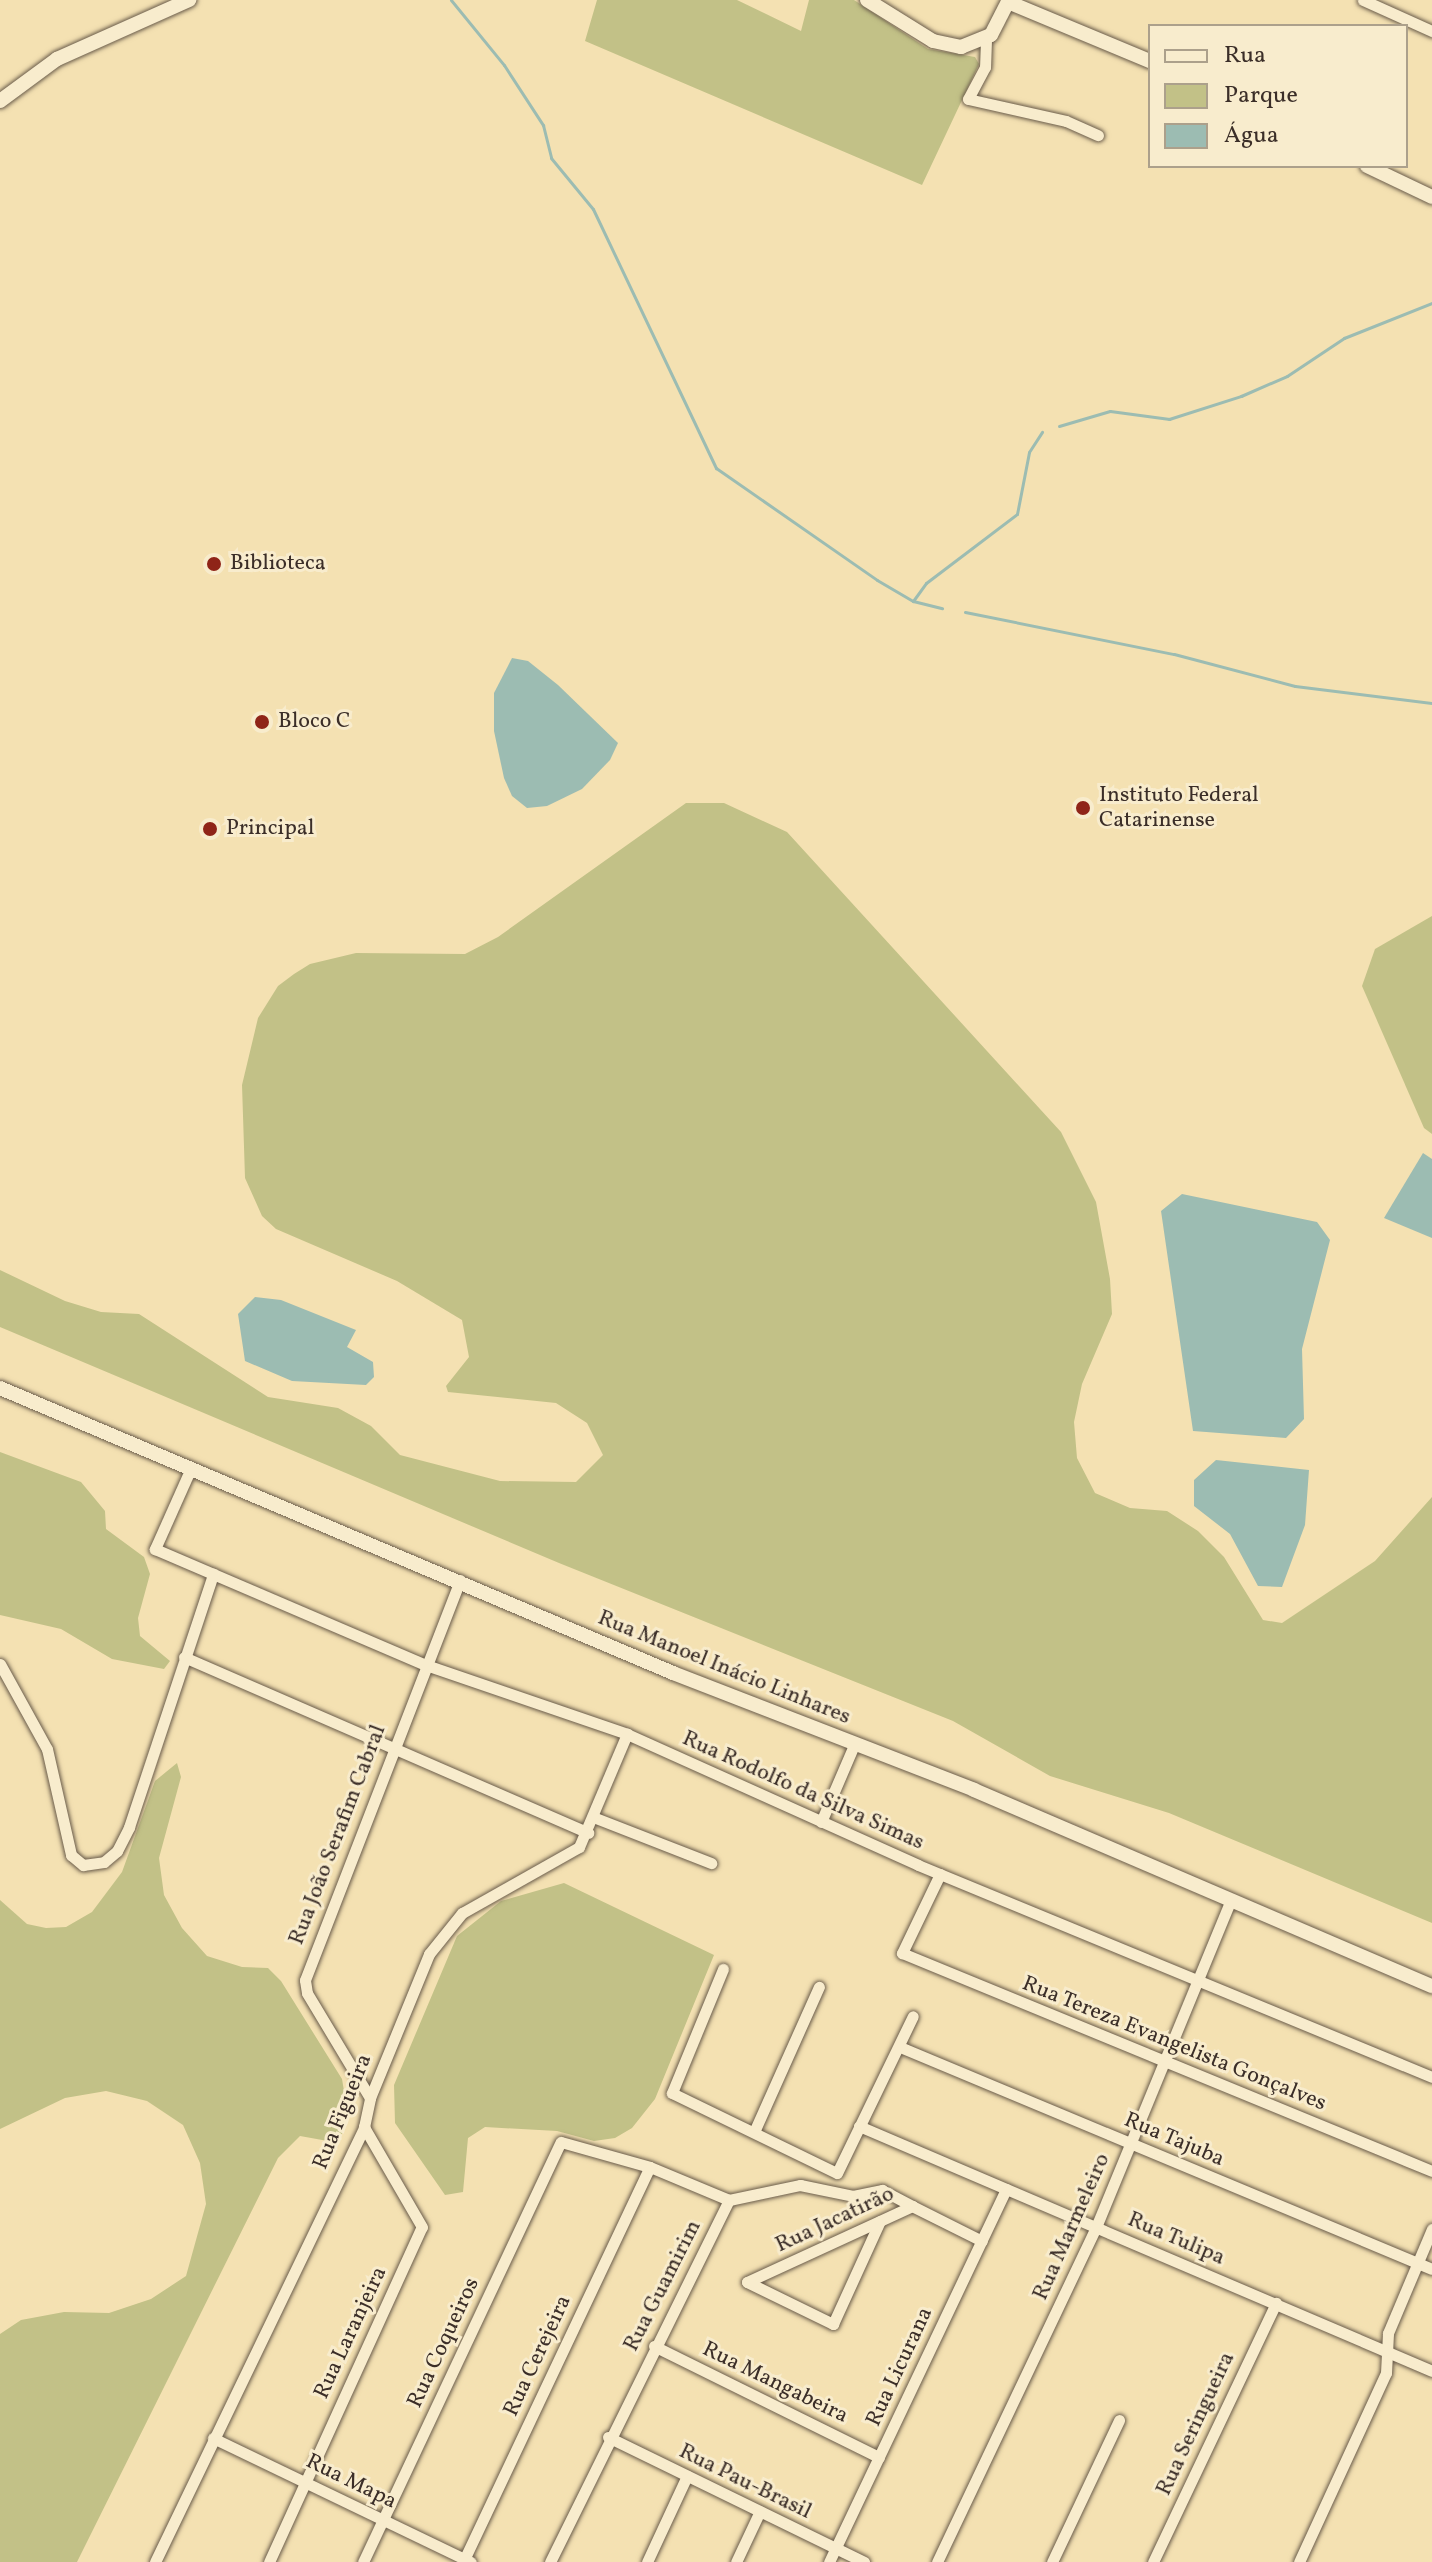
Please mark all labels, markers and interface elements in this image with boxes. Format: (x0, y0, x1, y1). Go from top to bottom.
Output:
legend (1148, 24, 1408, 168)
text: Rua (1224, 39, 1266, 73)
text: Parque (1224, 79, 1298, 113)
text: Água (1224, 119, 1279, 153)
place label: Biblioteca (230, 551, 326, 577)
marker: Biblioteca (205, 555, 223, 573)
place label: Bloco C (278, 709, 350, 735)
marker: Bloco C (253, 713, 271, 731)
place label: Instituto Federal Catarinense (1099, 782, 1259, 834)
marker: Instituto Federal Catarinense (1074, 799, 1092, 817)
place label: Principal (226, 816, 314, 842)
marker: Principal (201, 820, 219, 838)
street label: Rua Manoel Inácio Linhares (594, 1605, 854, 1731)
street label: Rua João Serafim Cabral (284, 1721, 392, 1949)
street label: Rua Rodolfo da Silva Simas (678, 1726, 928, 1856)
street label: Rua Tereza Evangelista Gonçalves (1018, 1971, 1330, 2117)
street label: Rua Figueira (308, 2051, 378, 2173)
street label: Rua Tajuba (1120, 2107, 1228, 2173)
street label: Rua Marmeleiro (1028, 2149, 1116, 2305)
street label: Rua Jacatirão (772, 2181, 898, 2259)
street label: Rua Tulipa (1123, 2207, 1229, 2271)
street label: Rua Guamirim (619, 2216, 707, 2356)
street label: Rua Laranjeira (309, 2263, 393, 2403)
street label: Rua Coqueiros (402, 2274, 486, 2412)
street label: Rua Cerejeira (498, 2291, 578, 2421)
street label: Rua Licurana (861, 2303, 939, 2431)
street label: Rua Mangabeira (698, 2336, 852, 2430)
street label: Rua Seringueira (1151, 2348, 1241, 2500)
street label: Rua Pau-Brasil (674, 2439, 816, 2525)
street label: Rua Mapa (301, 2449, 401, 2515)

